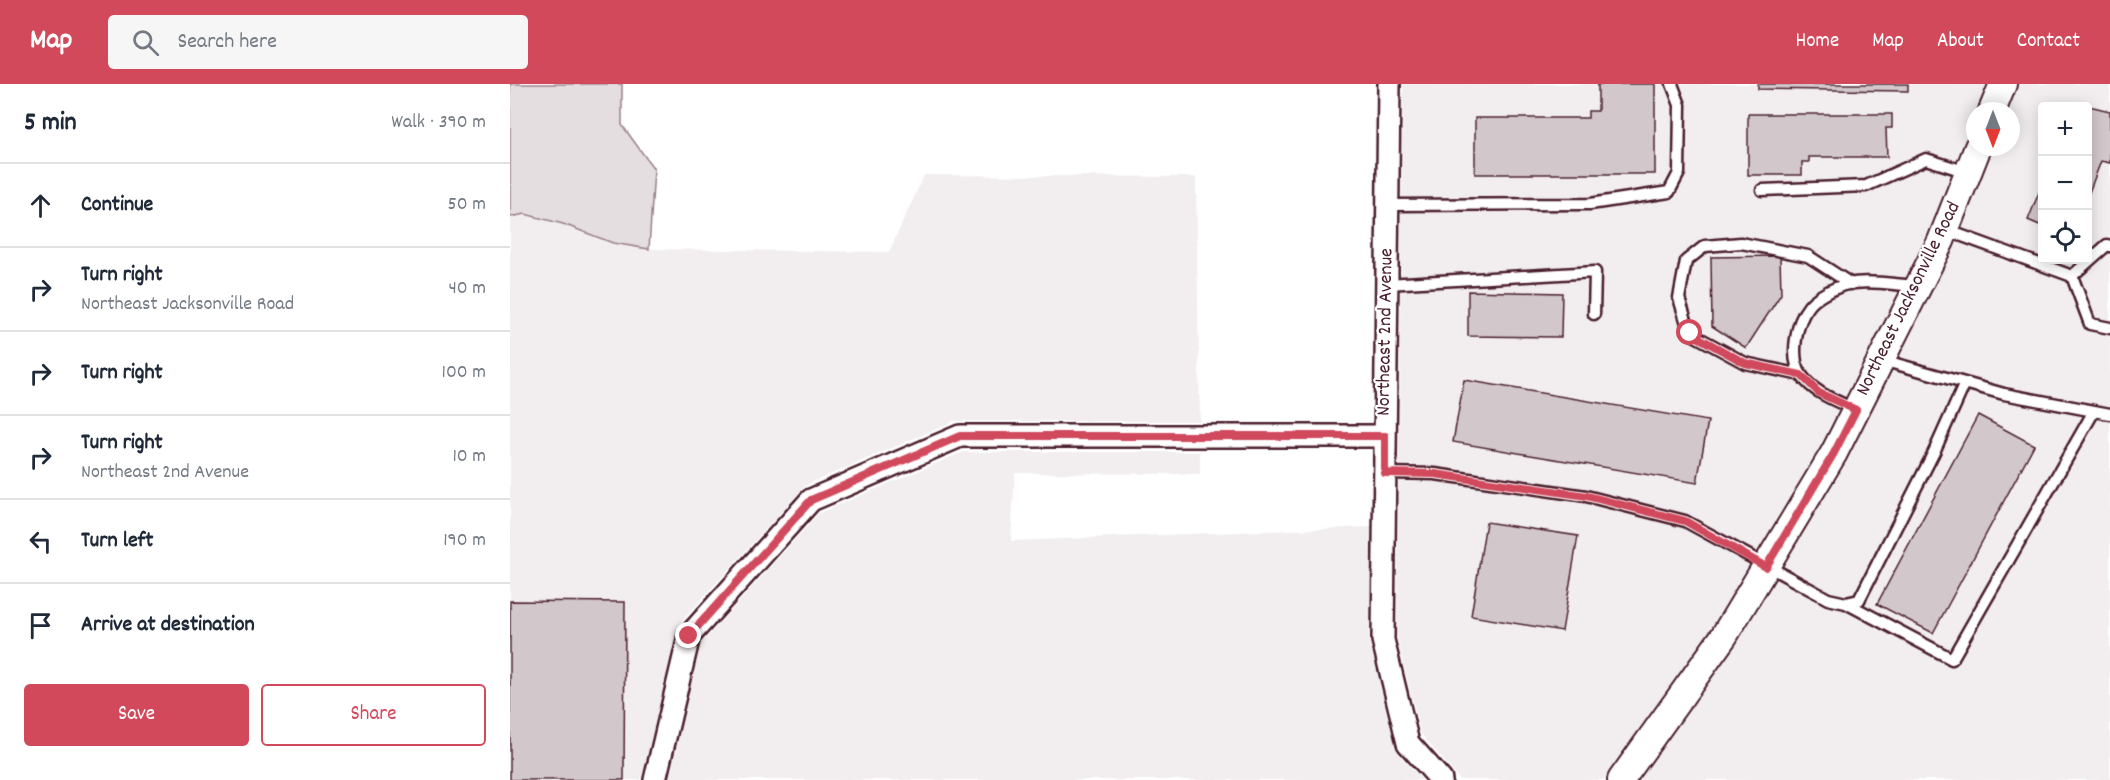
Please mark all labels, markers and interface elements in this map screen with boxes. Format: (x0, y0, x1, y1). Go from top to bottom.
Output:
search box (108, 15, 528, 69)
text: Map (30, 22, 72, 62)
icon: search (129, 26, 162, 59)
text: Search here (177, 27, 277, 58)
text: Home (1795, 27, 1839, 57)
text: Map (1872, 27, 1904, 57)
text: About (1937, 27, 1984, 57)
text: Contact (2017, 27, 2080, 57)
north arrow (1966, 102, 2020, 156)
map controls (2038, 102, 2092, 264)
button: + (2038, 102, 2092, 156)
text: 5 min (24, 105, 77, 142)
text: Walk · 390 m (391, 109, 486, 137)
button: − (2038, 156, 2092, 210)
icon: ahead (24, 189, 57, 222)
text: Continue (81, 190, 153, 221)
text: 50 m (448, 191, 486, 219)
street label: Northeast Jacksonville Road (1850, 197, 1968, 401)
button: locate (2038, 210, 2092, 264)
street label: Northeast 2nd Avenue (1371, 248, 1401, 416)
text: Turn right (81, 260, 163, 291)
icon: right (24, 273, 57, 306)
text: 40 m (448, 275, 486, 303)
text: Northeast Jacksonville Road (81, 291, 294, 319)
route start (1676, 319, 1702, 345)
icon: right (24, 357, 57, 390)
text: Turn right (81, 358, 163, 389)
text: 100 m (442, 359, 486, 387)
text: Turn right (81, 428, 163, 459)
icon: right (24, 441, 57, 474)
text: 10 m (452, 443, 486, 471)
text: Northeast 2nd Avenue (81, 459, 249, 487)
icon: left (24, 525, 57, 558)
text: Turn left (81, 526, 153, 557)
text: 190 m (443, 527, 486, 555)
icon: arrive (24, 609, 57, 642)
text: Arrive at destination (81, 610, 255, 641)
route end (675, 622, 701, 648)
button: Save (24, 684, 249, 746)
button: Share (261, 684, 486, 746)

